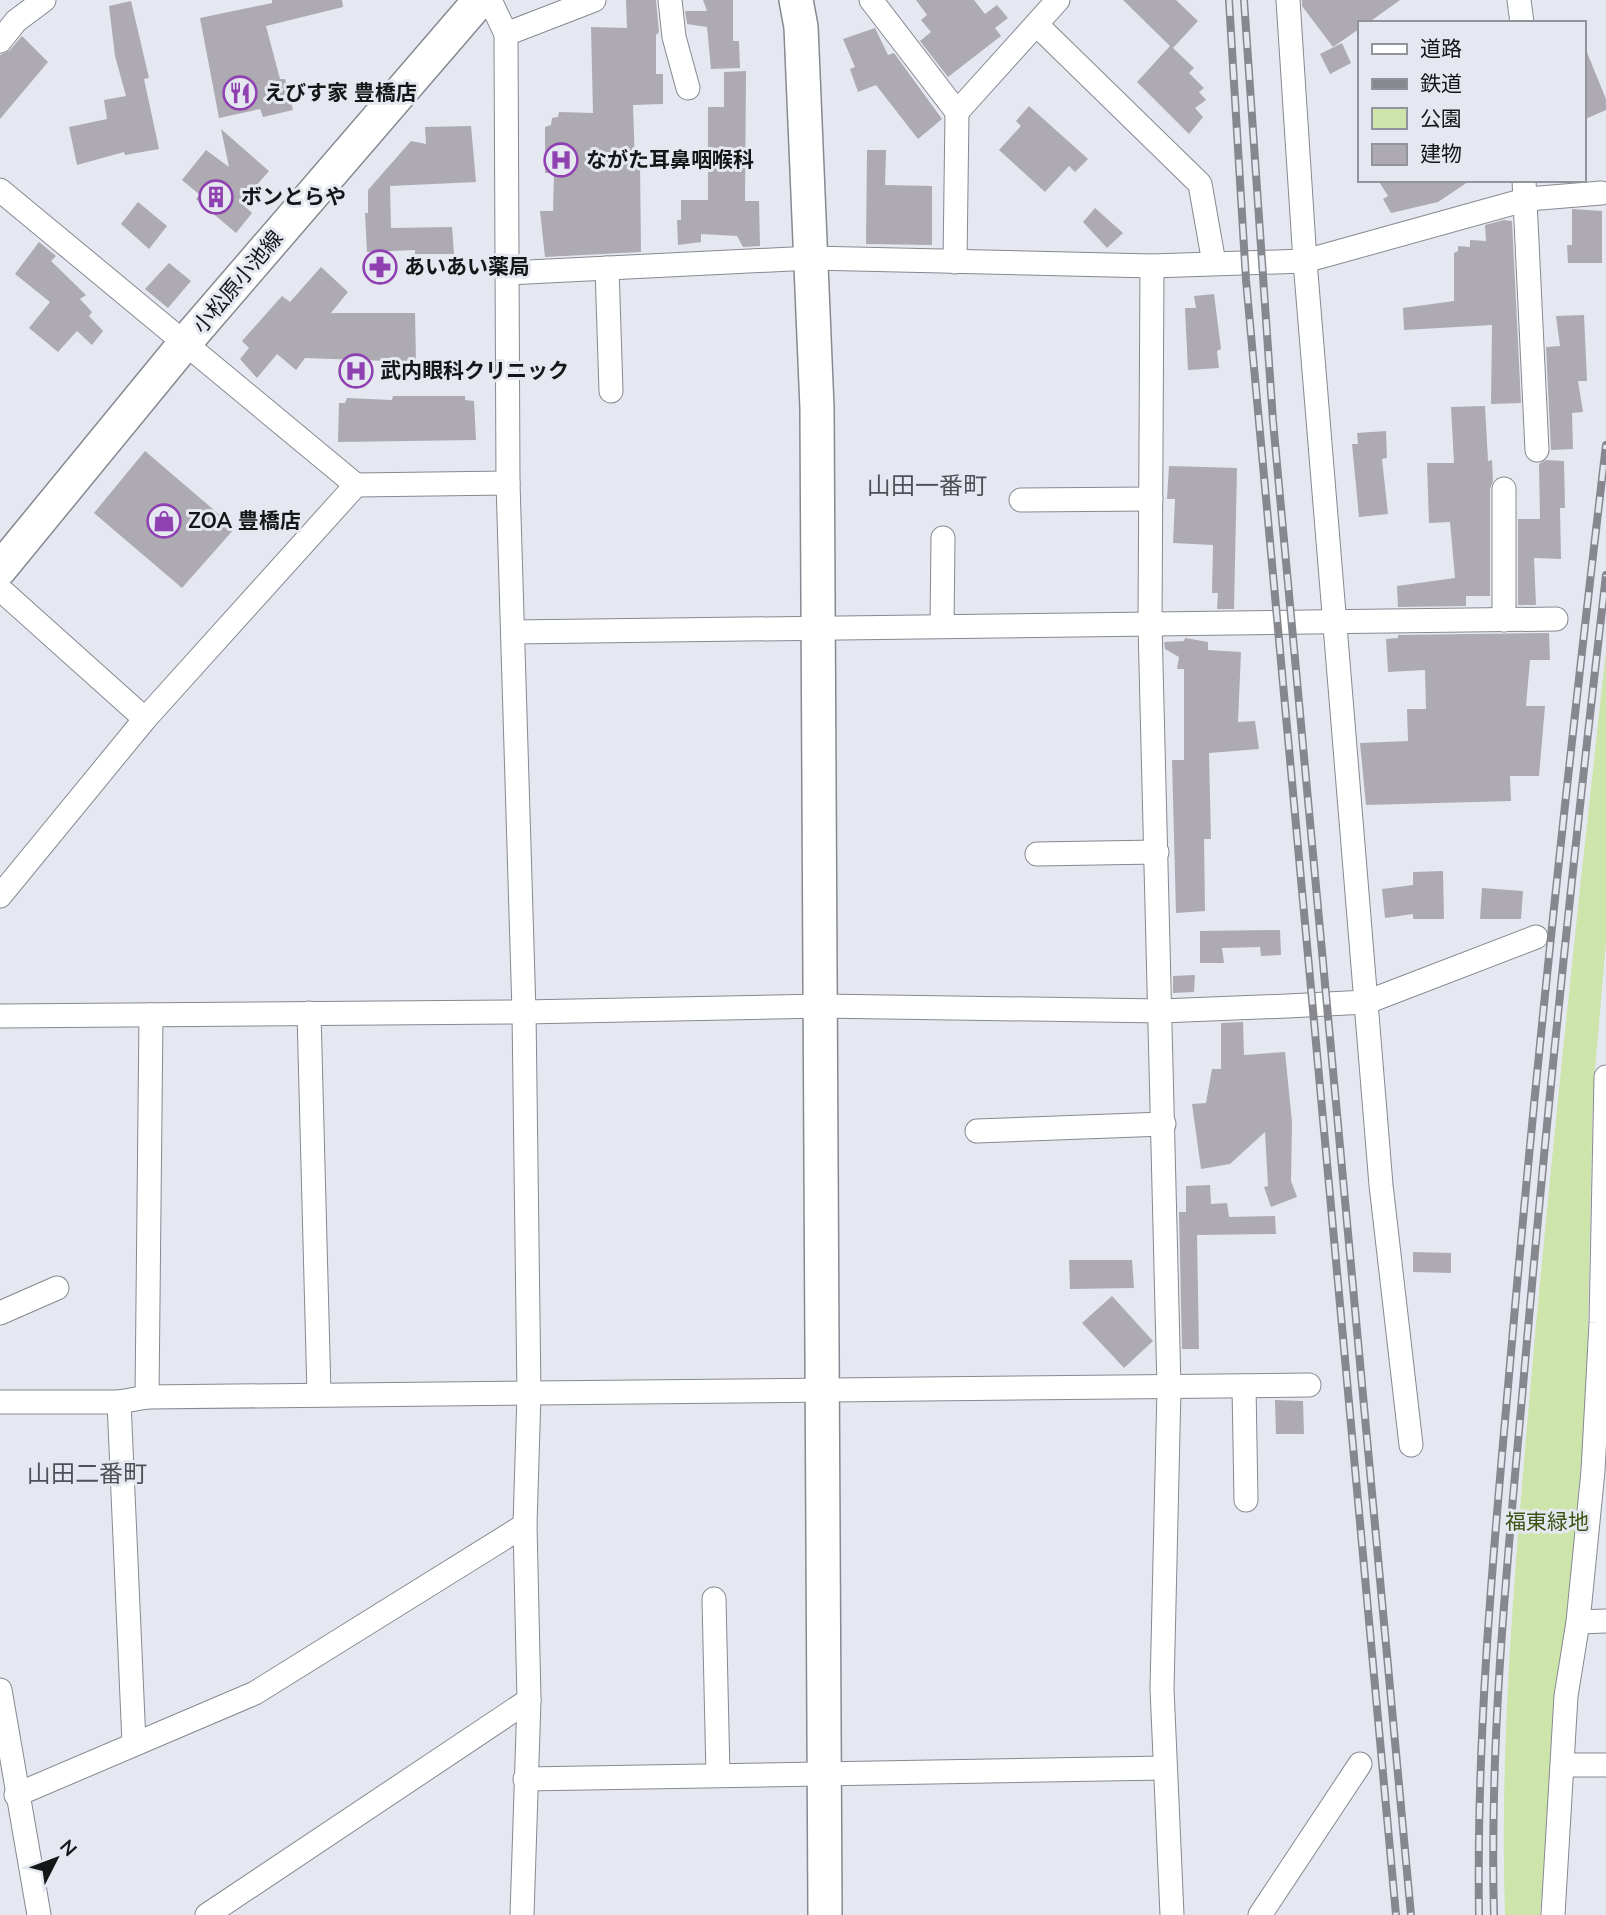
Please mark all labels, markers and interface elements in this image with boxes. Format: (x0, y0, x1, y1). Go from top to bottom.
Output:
legend (1358, 21, 1585, 182)
text: 道路 (1420, 35, 1462, 63)
text: 鉄道 (1420, 70, 1462, 98)
restaurant icon: えびす家 豊橋店 (221, 74, 259, 112)
place label: えびす家 豊橋店 (264, 79, 417, 107)
text: 公園 (1420, 105, 1462, 133)
text: 建物 (1420, 140, 1462, 168)
hospital icon: ながた耳鼻咽喉科 (542, 141, 580, 179)
place label: ながた耳鼻咽喉科 (586, 146, 754, 174)
building icon: ボンとらや (197, 178, 235, 216)
place label: ボンとらや (241, 183, 346, 211)
street label: 小松原小池線 (187, 225, 289, 339)
pharmacy icon: あいあい薬局 (361, 248, 399, 286)
place label: あいあい薬局 (404, 253, 530, 281)
hospital icon: 武内眼科クリニック (337, 352, 375, 390)
place label: 武内眼科クリニック (380, 357, 569, 385)
district label: 山田一番町 (867, 470, 987, 502)
shop icon: ZOA 豊橋店 (145, 502, 183, 540)
place label: ZOA 豊橋店 (188, 507, 301, 535)
district label: 山田二番町 (27, 1458, 147, 1490)
park label: 福東緑地 (1505, 1508, 1589, 1536)
north arrow (21, 1824, 91, 1894)
text: N (53, 1834, 82, 1862)

